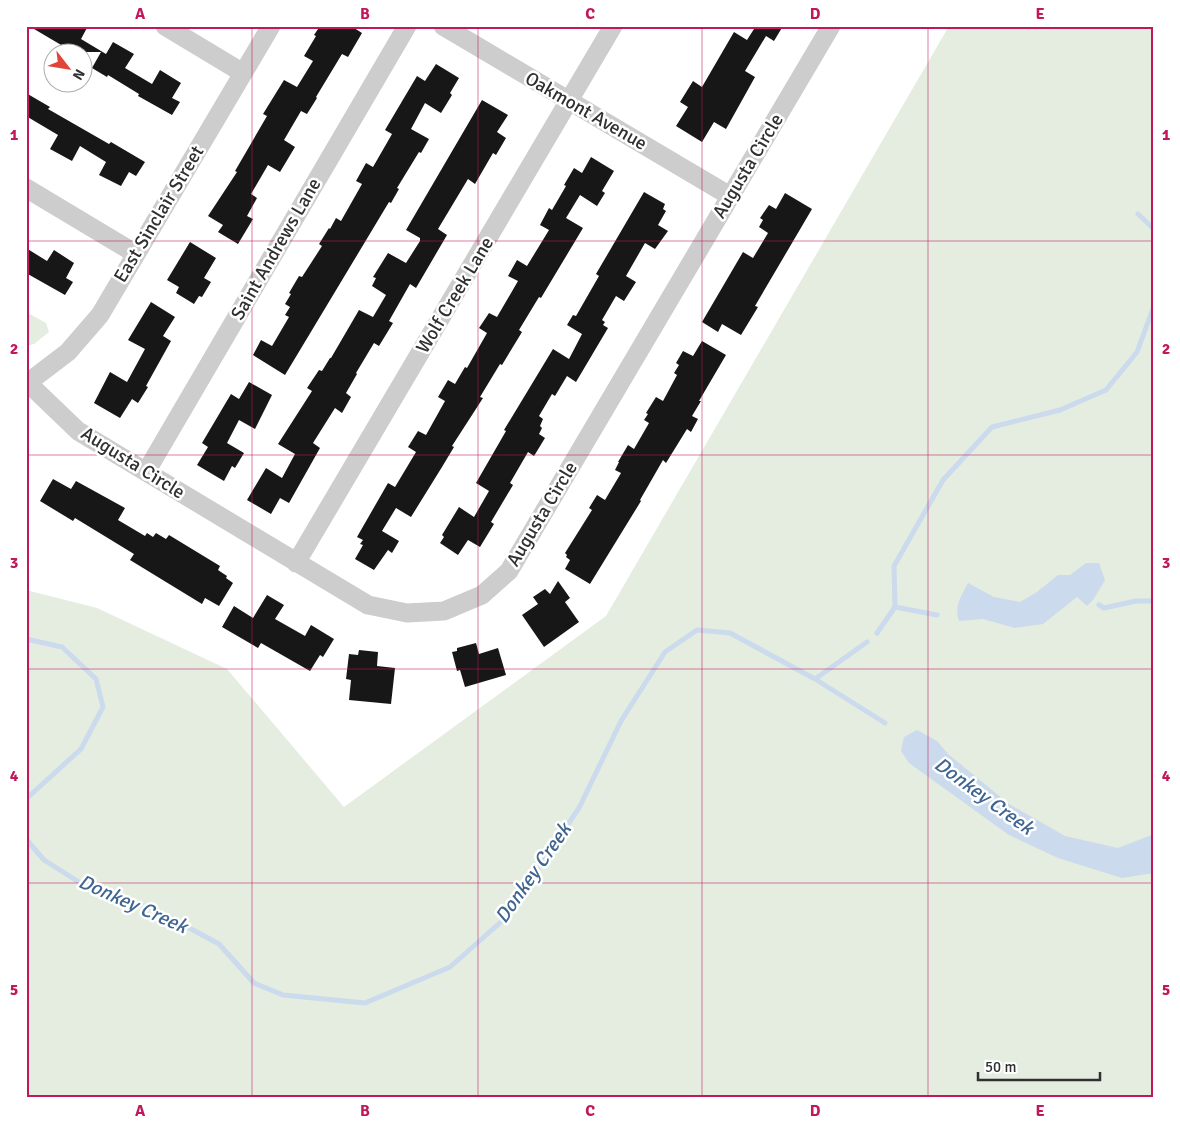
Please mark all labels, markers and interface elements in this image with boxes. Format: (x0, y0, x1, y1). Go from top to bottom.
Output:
text: A (135, 4, 146, 24)
text: B (360, 4, 370, 24)
text: C (585, 4, 595, 24)
text: D (810, 4, 821, 24)
text: E (1035, 4, 1045, 24)
north arrow (42, 42, 92, 92)
text: N (69, 66, 89, 83)
street label: Oakmont Avenue (521, 66, 651, 156)
street label: Augusta Circle (707, 109, 789, 223)
text: 1 (10, 125, 19, 145)
text: 1 (1162, 125, 1171, 145)
street label: East Sinclair Street (109, 141, 210, 287)
street label: Saint Andrews Lane (226, 174, 326, 324)
street label: Wolf Creek Lane (411, 233, 499, 357)
text: 2 (10, 339, 18, 359)
text: 2 (1162, 339, 1170, 359)
street label: Augusta Circle (77, 422, 189, 504)
street label: Augusta Circle (501, 457, 583, 571)
text: 3 (10, 553, 18, 573)
text: 3 (1162, 553, 1170, 573)
water label: Donkey Creek (930, 752, 1040, 842)
text: 4 (10, 766, 19, 786)
text: 4 (1162, 766, 1171, 786)
water label: Donkey Creek (489, 816, 578, 928)
water label: Donkey Creek (75, 869, 193, 940)
text: 5 (10, 980, 18, 1000)
text: 5 (1162, 980, 1170, 1000)
scale bar (978, 1049, 1100, 1081)
text: 50 m (985, 1058, 1016, 1076)
text: A (135, 1101, 146, 1121)
text: B (360, 1101, 370, 1121)
text: C (585, 1101, 595, 1121)
text: D (810, 1101, 821, 1121)
text: E (1035, 1101, 1045, 1121)

